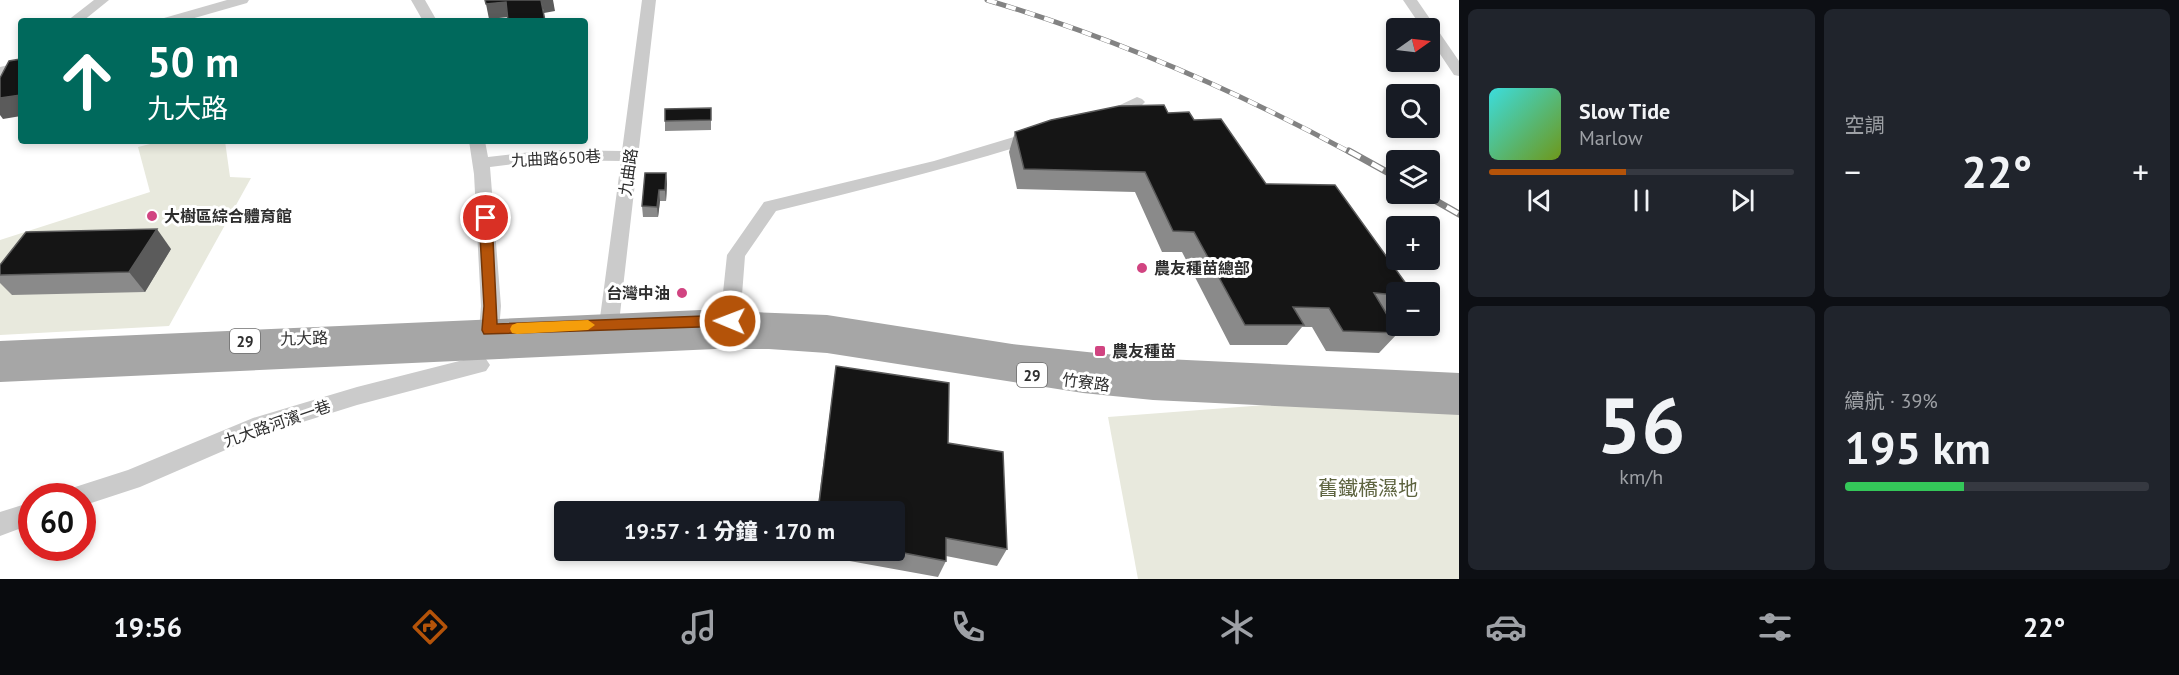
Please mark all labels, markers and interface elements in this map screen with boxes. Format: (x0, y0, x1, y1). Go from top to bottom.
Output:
north arrow (1386, 18, 1440, 72)
map controls (1386, 18, 1440, 336)
text: 50 m (147, 34, 239, 89)
icon: ahead (48, 42, 126, 120)
button: search (1386, 84, 1440, 138)
text: 九大路 (147, 91, 228, 125)
text: Slow Tide (1579, 97, 1670, 125)
text: 空調 (1845, 112, 1885, 138)
text: Marlow (1579, 125, 1643, 151)
text: 22° (1961, 142, 2032, 200)
street label: 九曲路650巷 (510, 146, 602, 170)
street label: 九曲路 (615, 147, 641, 197)
button: layers (1386, 150, 1440, 204)
text: − (1845, 150, 1861, 193)
text: + (2132, 150, 2149, 193)
icon: previous (1523, 184, 1556, 217)
icon: pause (1625, 184, 1658, 217)
icon: next (1726, 184, 1759, 217)
pin (460, 192, 511, 243)
icon: arrive (469, 201, 502, 234)
place label: 大樹區綜合體育館 (164, 206, 292, 226)
marker: 大樹區綜合體育館 (145, 209, 159, 223)
button: + (1386, 216, 1440, 270)
place label: 農友種苗總部 (1154, 258, 1250, 278)
marker: 農友種苗總部 (1135, 261, 1149, 275)
button: − (1386, 282, 1440, 336)
place label: 台灣中油 (606, 283, 670, 303)
marker: 台灣中油 (675, 286, 689, 300)
position arrow (698, 289, 762, 353)
street label: 九大路 (280, 327, 328, 349)
road number: 29 (230, 329, 260, 353)
place label: 農友種苗 (1112, 341, 1176, 361)
marker: 農友種苗 (1093, 344, 1107, 358)
road number: 29 (1017, 363, 1047, 387)
street label: 竹寮路 (1061, 369, 1111, 395)
text: 56 (1597, 374, 1685, 475)
text: 續航 · 39% (1845, 388, 1938, 414)
street label: 九大路河濱一巷 (221, 395, 333, 451)
text: 195 km (1845, 418, 1991, 476)
text: km/h (1619, 464, 1663, 490)
park label: 舊鐵橋濕地 (1318, 475, 1418, 501)
speed limit sign: 60 (18, 483, 96, 561)
text: 19:57 · 1 分鐘 · 170 m (624, 517, 835, 545)
icon: directions (409, 606, 451, 648)
icon: music (678, 606, 720, 648)
icon: phone (947, 606, 989, 648)
icon: climate (1216, 606, 1258, 648)
icon: car (1485, 606, 1527, 648)
icon: filters (1754, 606, 1796, 648)
text: 19:56 (114, 610, 182, 644)
text: 22° (2023, 610, 2065, 644)

